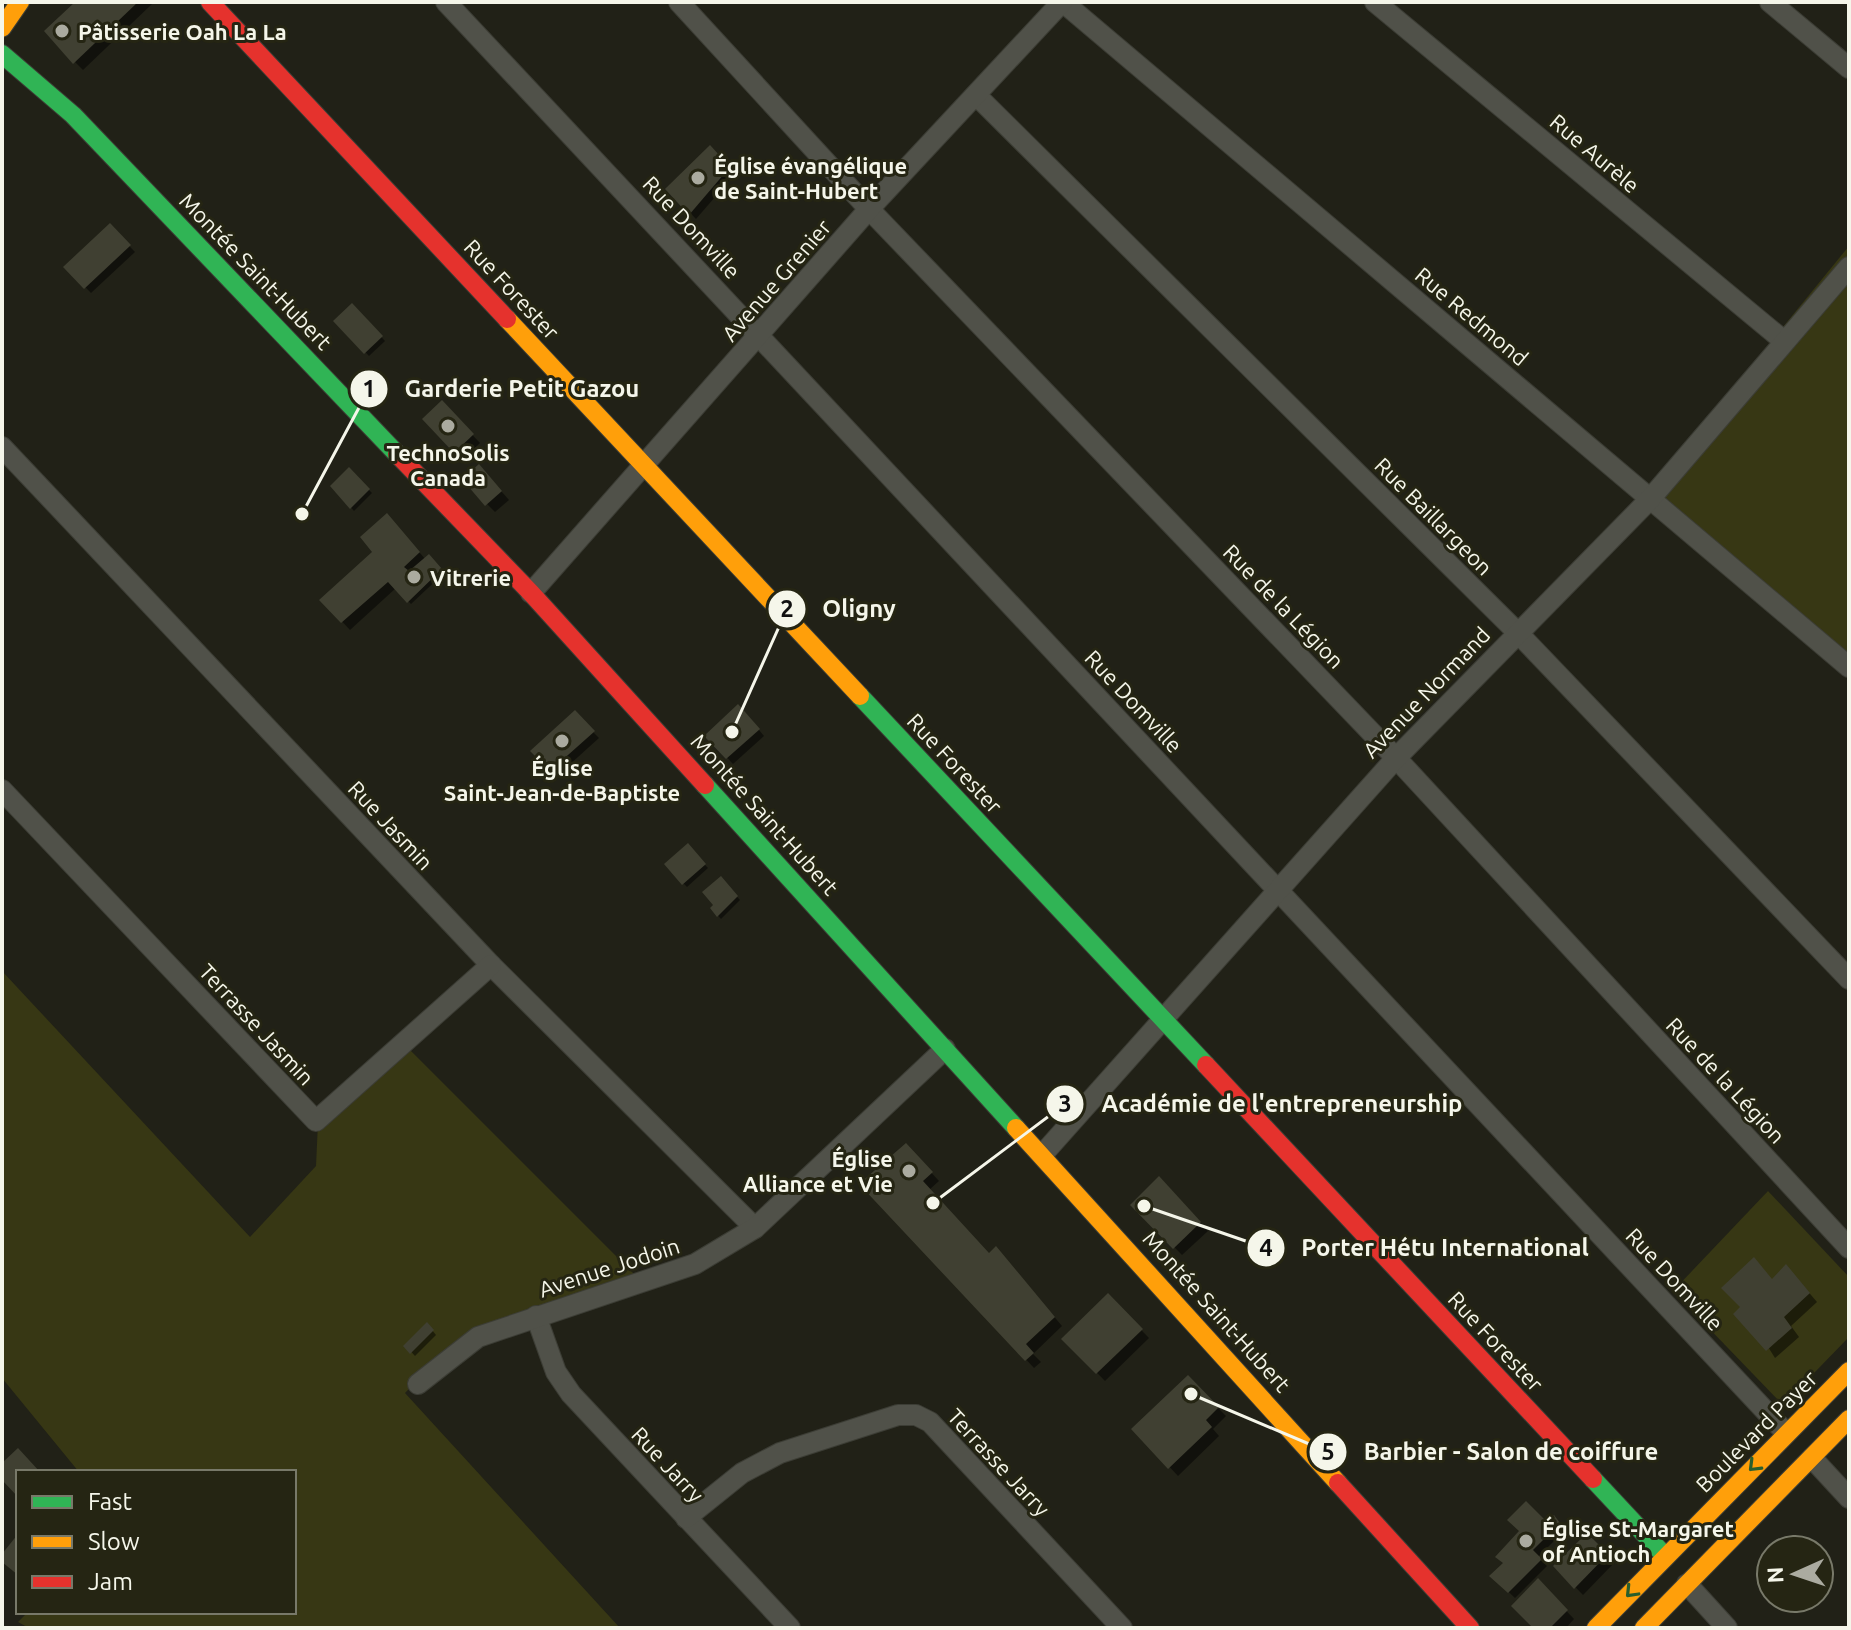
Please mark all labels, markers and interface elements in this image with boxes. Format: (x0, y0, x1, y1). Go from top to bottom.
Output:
place label: Pâtisserie Oah La La (78, 19, 287, 44)
marker: Pâtisserie Oah La La (53, 22, 71, 40)
street label: Rue Aurèle (1545, 108, 1645, 198)
place label: Église évangélique de Saint-Hubert (714, 153, 907, 203)
marker: Église évangélique de Saint-Hubert (689, 169, 707, 187)
street label: Rue Domville (638, 171, 746, 283)
street label: Montée Saint-Hubert (175, 188, 337, 355)
street label: Avenue Grenier (717, 214, 836, 346)
street label: Rue Forester (460, 234, 565, 344)
street label: Rue Redmond (1411, 262, 1533, 370)
callout: Garderie Petit Gazou (349, 365, 656, 413)
text: 1 (362, 375, 376, 402)
text: Garderie Petit Gazou (405, 375, 639, 402)
marker: TechnoSolis Canada (439, 417, 457, 435)
place label: TechnoSolis Canada (386, 440, 510, 490)
street label: Rue Baillargeon (1370, 452, 1498, 580)
street label: Rue de la Légion (1219, 539, 1349, 673)
place label: Vitrerie (430, 565, 511, 590)
marker: Vitrerie (405, 568, 423, 586)
callout: Oligny (767, 585, 912, 633)
text: 2 (780, 595, 794, 622)
text: Oligny (822, 595, 896, 622)
street label: Avenue Normand (1357, 622, 1495, 762)
street label: Rue Domville (1080, 645, 1188, 757)
street label: Rue Forester (903, 708, 1008, 818)
street label: Montée Saint-Hubert (686, 729, 844, 900)
marker: Église Saint-Jean-de-Baptiste (553, 732, 571, 750)
place label: Église Saint-Jean-de-Baptiste (444, 755, 680, 805)
street label: Rue Jasmin (344, 776, 438, 874)
street label: Terrasse Jasmin (195, 958, 319, 1090)
street label: Rue de la Légion (1661, 1012, 1791, 1148)
callout: Académie de l'entrepreneurship (1045, 1080, 1478, 1128)
text: 3 (1058, 1090, 1072, 1117)
text: Académie de l'entrepreneurship (1102, 1090, 1462, 1117)
place label: Église Alliance et Vie (743, 1146, 893, 1196)
marker: Église Alliance et Vie (900, 1162, 918, 1180)
street label: Rue Domville (1621, 1223, 1729, 1335)
callout: Porter Hétu International (1246, 1224, 1605, 1272)
street label: Montée Saint-Hubert (1138, 1226, 1296, 1397)
street label: Avenue Jodoin (535, 1232, 683, 1302)
text: 4 (1259, 1234, 1273, 1261)
text: Porter Hétu International (1301, 1234, 1589, 1261)
street label: Rue Forester (1444, 1286, 1549, 1396)
street label: Boulevard Payer (1690, 1365, 1822, 1497)
street label: Terrasse Jarry (943, 1403, 1055, 1521)
street label: Rue Jarry (627, 1421, 709, 1507)
callout: Barbier - Salon de coiffure (1308, 1428, 1675, 1476)
text: 5 (1321, 1438, 1335, 1465)
text: Barbier - Salon de coiffure (1364, 1438, 1658, 1465)
one-way arrow (1749, 1457, 1764, 1471)
legend (16, 1470, 296, 1614)
text: Fast (88, 1488, 132, 1515)
place label: Église St-Margaret of Antioch (1542, 1516, 1734, 1566)
text: Slow (88, 1528, 140, 1555)
marker: Église St-Margaret of Antioch (1517, 1532, 1535, 1550)
north arrow (1755, 1534, 1835, 1614)
text: N (1762, 1566, 1787, 1584)
text: Jam (88, 1568, 133, 1595)
one-way arrow (1625, 1583, 1640, 1597)

